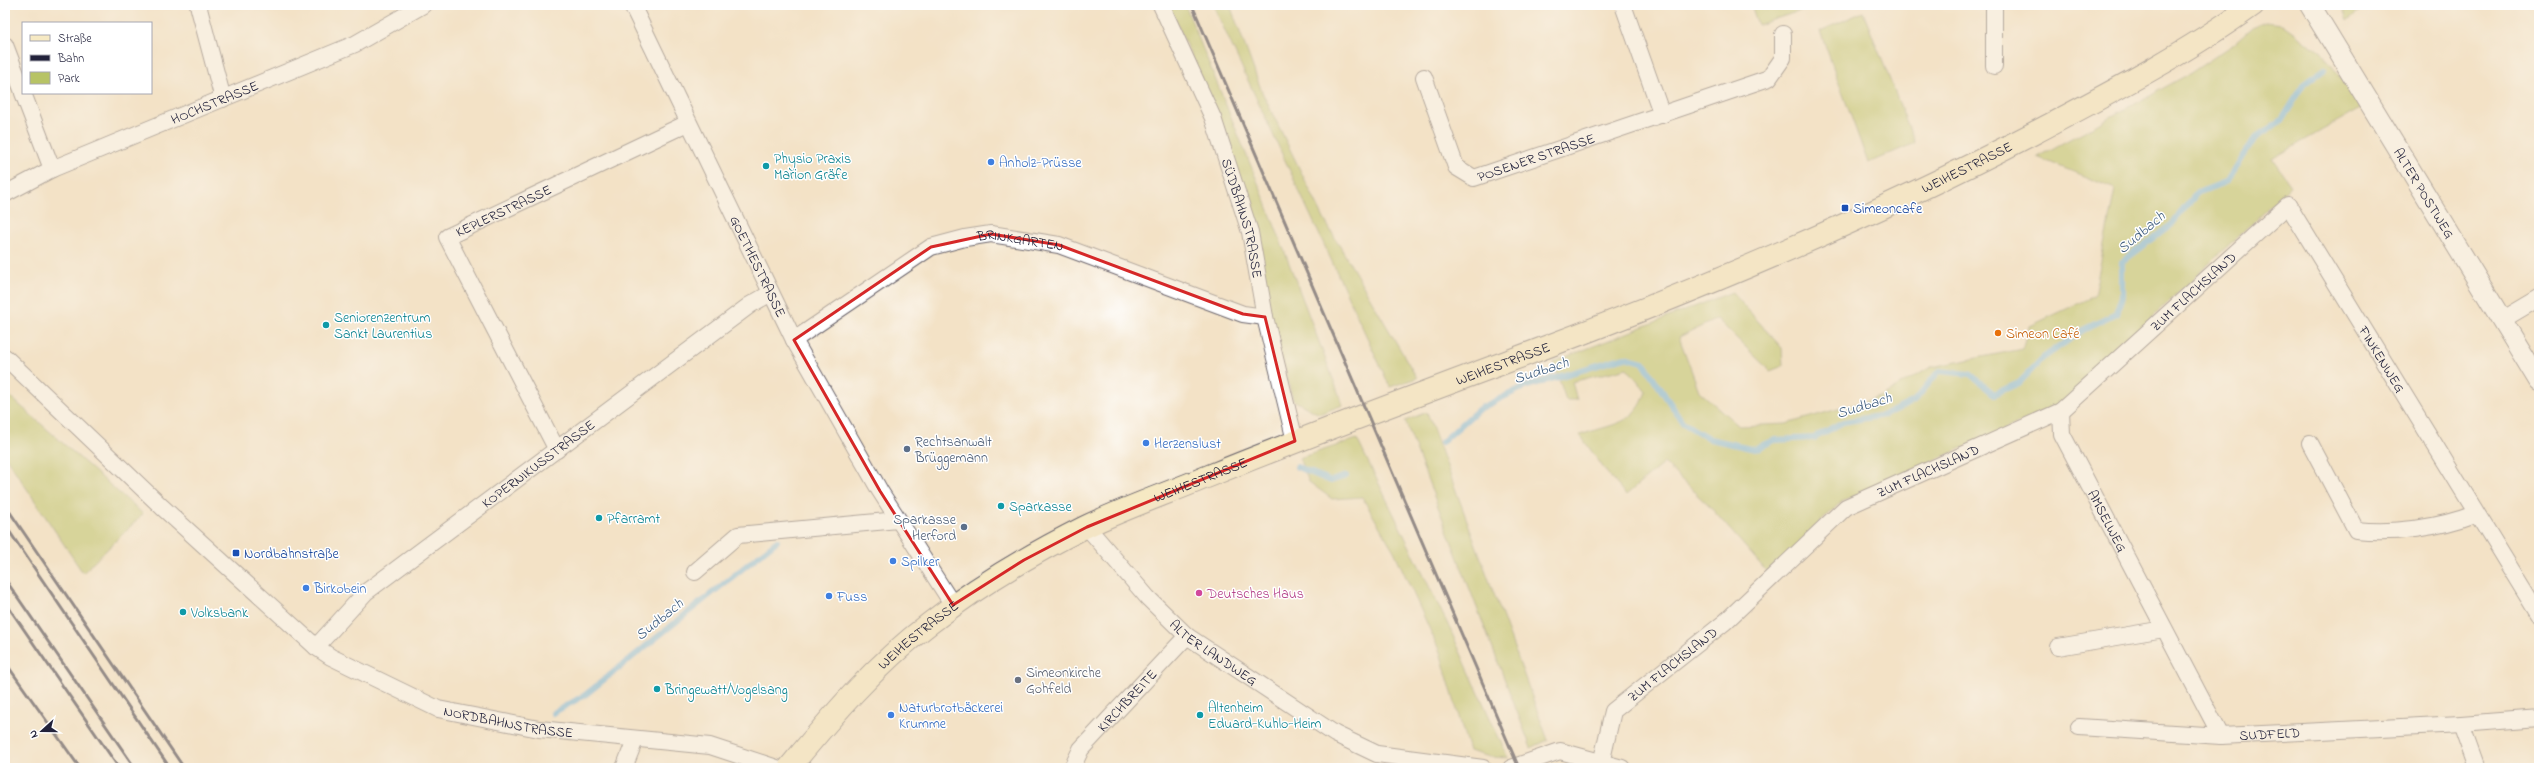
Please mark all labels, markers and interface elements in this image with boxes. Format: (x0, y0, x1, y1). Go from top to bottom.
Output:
legend (22, 22, 152, 94)
text: Straße (58, 30, 92, 48)
text: Bahn (57, 50, 84, 68)
text: Park (58, 70, 80, 88)
street label: HOCHSTRASSE (168, 76, 262, 131)
street label: POSENER STRASSE (1475, 129, 1598, 188)
street label: WEIHESTRASSE (1918, 137, 2017, 200)
street label: ALTER POSTWEG (2387, 144, 2459, 243)
place label: Physio Praxis Marion Gräfe (774, 149, 851, 186)
place label: Anholz-Prüsse (999, 153, 1082, 174)
street label: SÜDBAHNSTRASSE (1215, 156, 1267, 280)
marker: Anholz-Prüsse (986, 157, 996, 167)
marker: Physio Praxis Marion Gräfe (761, 161, 771, 171)
street label: KEPLERSTRASSE (452, 180, 555, 243)
place label: Simeoncafe (1853, 199, 1923, 220)
marker: Simeoncafe (1840, 203, 1850, 213)
water label: Sudbach (2113, 206, 2171, 259)
street label: GOETHESTRASSE (723, 212, 790, 321)
street label: BRINKGARTEN (975, 225, 1067, 258)
street label: ZUM FLACHSLAND (2146, 248, 2242, 337)
place label: Seniorenzentrum Sankt Laurentius (334, 308, 432, 345)
marker: Seniorenzentrum Sankt Laurentius (321, 320, 331, 330)
street label: FINKENWEG (2352, 322, 2410, 397)
place label: Simeon Café (2006, 324, 2080, 345)
marker: Simeon Café (1993, 328, 2003, 338)
street label: WEIHESTRASSE (1453, 337, 1553, 392)
water label: Sudbach (1511, 352, 1572, 390)
water label: Sudbach (1834, 387, 1895, 425)
street label: KOPERNIKUSSTRASSE (478, 415, 600, 514)
place label: Rechtsanwalt Brüggemann (914, 432, 992, 470)
place label: Herzenslust (1154, 434, 1221, 455)
marker: Herzenslust (1141, 438, 1151, 448)
street label: ZUM FLACHSLAND (1874, 440, 1983, 504)
marker: Rechtsanwalt Brüggemann (902, 444, 912, 454)
street label: WEIHESTRASSE (1151, 453, 1251, 509)
street label: AMSELWEG (2081, 486, 2132, 557)
place label: Sparkasse (1009, 497, 1072, 518)
marker: Sparkasse (996, 501, 1006, 511)
place label: Pfarramt (607, 509, 660, 530)
place label: Sparkasse Herford (893, 510, 957, 547)
marker: Pfarramt (594, 513, 604, 523)
marker: Sparkasse Herford (959, 522, 969, 532)
place label: Nordbahnstraße (244, 544, 339, 565)
marker: Nordbahnstraße (231, 548, 241, 558)
place label: Spilker (901, 552, 940, 573)
marker: Spilker (888, 556, 898, 566)
place label: Birkobein (313, 579, 366, 600)
marker: Birkobein (301, 583, 311, 593)
place label: Deutsches Haus (1206, 584, 1304, 605)
place label: Fuss (836, 587, 867, 608)
marker: Deutsches Haus (1194, 588, 1204, 598)
marker: Fuss (824, 591, 834, 601)
water label: Sudbach (631, 593, 689, 646)
street label: WEIHESTRASSE (874, 596, 963, 675)
place label: Volksbank (190, 603, 249, 624)
marker: Volksbank (178, 607, 188, 617)
street label: ALTER LANDWEG (1164, 615, 1261, 692)
street label: ZUM FLACHSLAND (1623, 623, 1723, 708)
place label: Simeonkirche Gohfeld (1026, 663, 1102, 700)
street label: KIRCHBREITE (1093, 665, 1163, 737)
marker: Simeonkirche Gohfeld (1013, 675, 1023, 685)
place label: Bringewatt/Vogelsang (664, 680, 788, 702)
marker: Bringewatt/Vogelsang (652, 684, 662, 694)
place label: Naturbrotbäckerei Krumme (899, 698, 1003, 735)
place label: Altenheim Eduard-Kuhlo-Heim (1208, 698, 1322, 735)
street label: NORDBAHNSTRASSE (442, 701, 574, 744)
marker: Naturbrotbäckerei Krumme (886, 710, 896, 720)
marker: Altenheim Eduard-Kuhlo-Heim (1195, 710, 1205, 720)
north arrow (22, 711, 62, 751)
street label: SUDFELD (2239, 723, 2301, 747)
text: N (25, 728, 42, 741)

